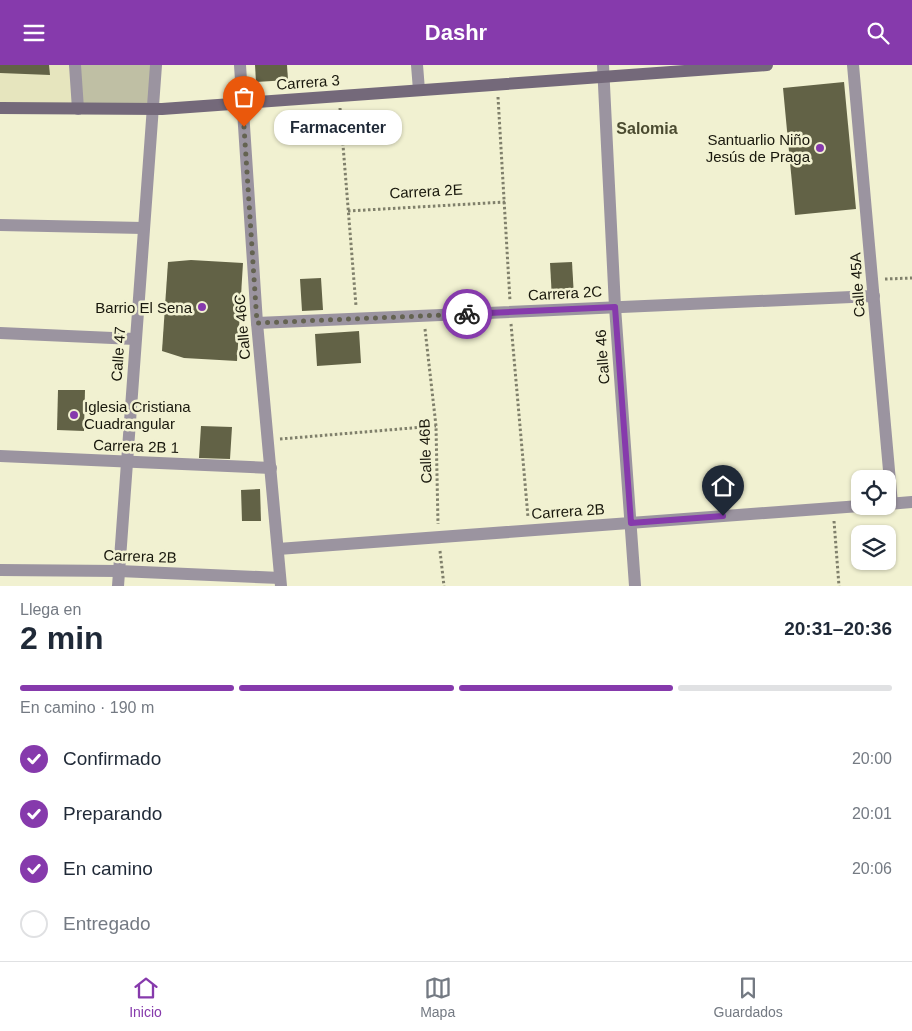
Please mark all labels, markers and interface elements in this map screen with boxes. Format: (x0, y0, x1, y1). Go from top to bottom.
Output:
icon: menu (20, 19, 48, 47)
icon: search (864, 19, 892, 47)
text: Dashr (425, 20, 487, 45)
street label: Carrera 3 (276, 71, 340, 93)
pin (223, 76, 265, 127)
icon: bag (230, 83, 258, 111)
callout: Farmacenter (274, 109, 402, 145)
text: Farmacenter (290, 119, 386, 136)
district label: Salomia (616, 120, 678, 137)
place label: Santuarlio Niño Jesús de Praga (706, 131, 811, 165)
marker: Santuarlio Niño Jesús de Praga (814, 142, 826, 154)
street label: Carrera 2E (389, 181, 463, 201)
street label: Calle 45A (846, 252, 868, 318)
street label: Carrera 2C (528, 283, 603, 303)
courier (442, 289, 492, 339)
street label: Calle 46C (231, 293, 253, 361)
place label: Barrio El Sena (95, 299, 193, 316)
icon: bike (453, 300, 481, 328)
marker: Barrio El Sena (196, 301, 208, 313)
street label: Calle 47 (108, 326, 128, 382)
street label: Calle 46 (592, 329, 612, 385)
place label: Iglesia Cristiana Cuadrangular (84, 398, 191, 432)
marker: Iglesia Cristiana Cuadrangular (68, 409, 80, 421)
street label: Calle 46B (415, 418, 435, 484)
street label: Carrera 2B 1 (93, 436, 179, 456)
pin (702, 465, 744, 516)
map controls (851, 470, 896, 570)
button: locate (851, 470, 896, 515)
icon: home (709, 472, 737, 500)
street label: Carrera 2B (531, 500, 605, 522)
button: layers (851, 525, 896, 570)
street label: Carrera 2B (103, 546, 177, 566)
text: Llega en (20, 601, 81, 618)
text: 20:31–20:36 (784, 618, 892, 639)
text: 2 min (20, 620, 104, 656)
text: En camino · 190 m (20, 699, 154, 716)
icon: check (20, 745, 48, 773)
text: Confirmado (63, 748, 161, 769)
text: 20:00 (852, 750, 892, 767)
icon: check (20, 800, 48, 828)
text: Preparando (63, 803, 162, 824)
text: 20:01 (852, 805, 892, 822)
icon: check (20, 855, 48, 883)
text: En camino (63, 858, 153, 879)
text: 20:06 (852, 860, 892, 877)
text: Entregado (63, 913, 151, 934)
tab: Inicio (129, 974, 162, 1020)
tab: Mapa (420, 974, 455, 1020)
tab: Guardados (714, 974, 783, 1020)

